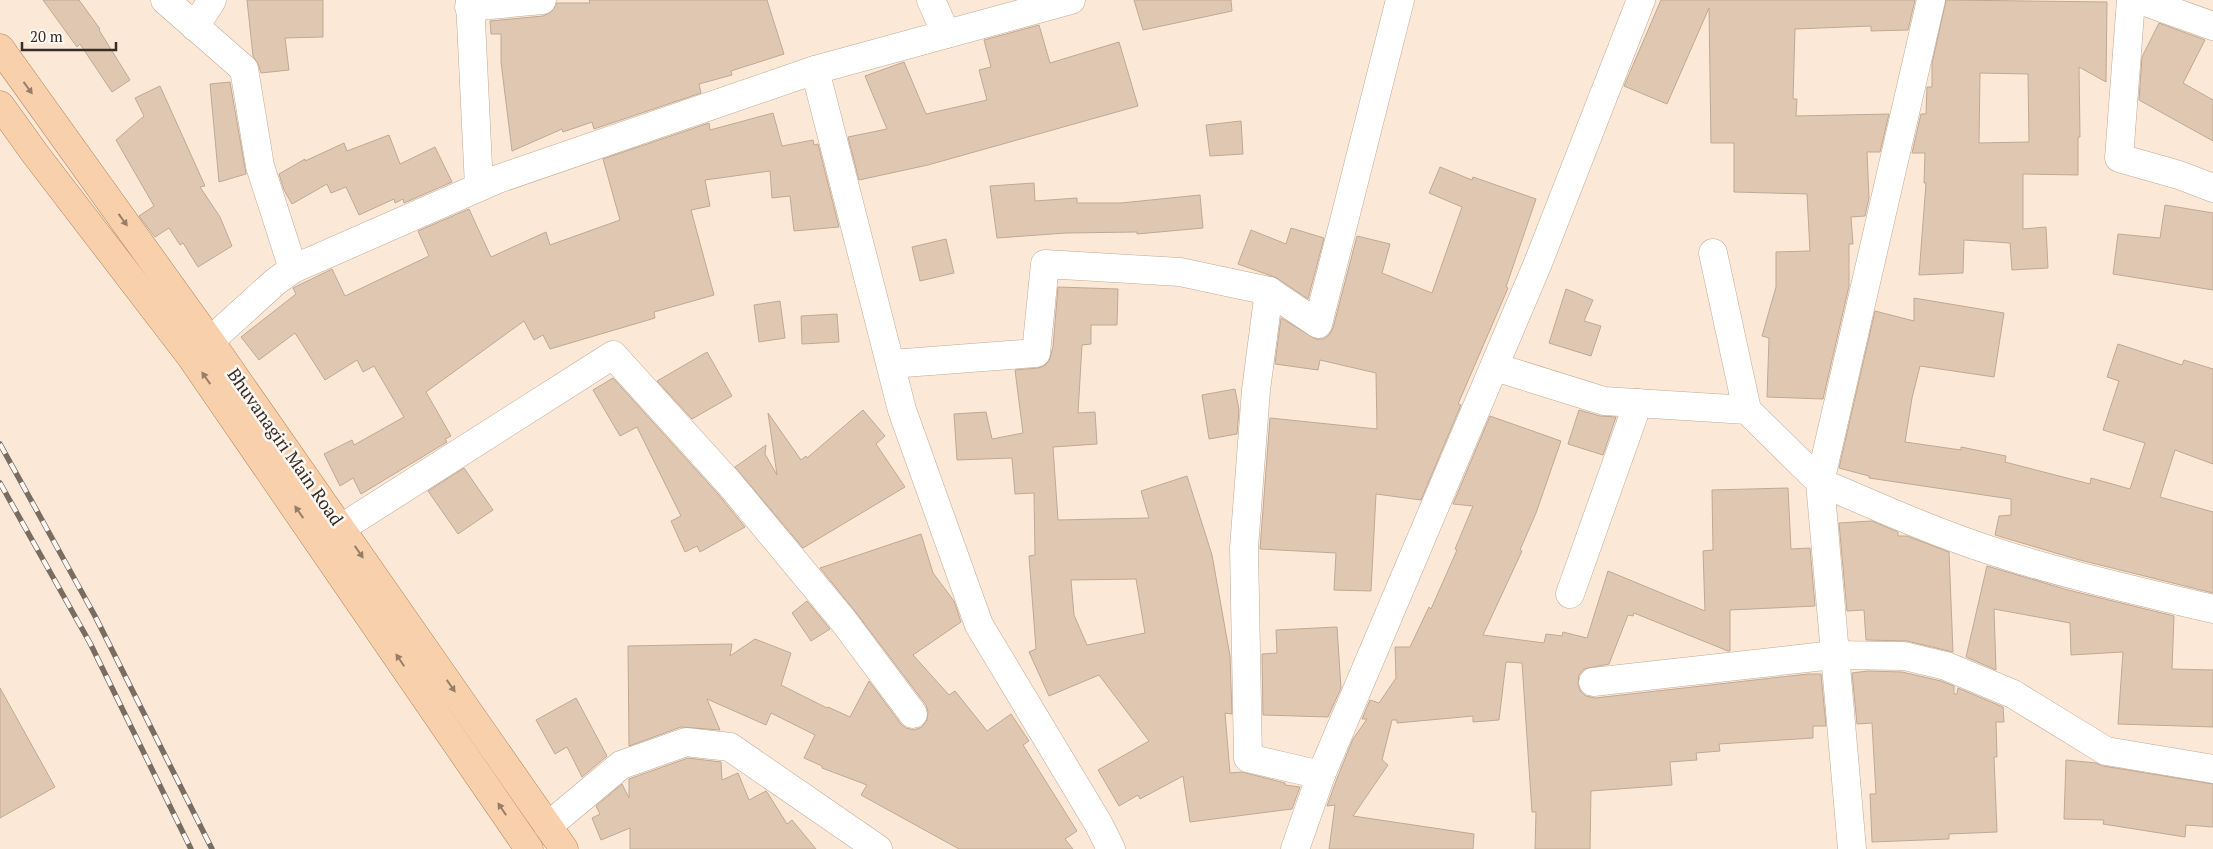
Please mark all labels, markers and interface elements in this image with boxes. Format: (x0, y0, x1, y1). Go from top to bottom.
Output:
scale bar (22, 20, 116, 52)
text: 20 m (30, 26, 63, 46)
one-way arrow (23, 81, 34, 94)
one-way arrow (118, 213, 128, 227)
street label: Bhuvanagiri Main Road (222, 363, 349, 530)
one-way arrow (201, 371, 211, 385)
one-way arrow (294, 505, 304, 518)
one-way arrow (354, 545, 364, 559)
one-way arrow (395, 653, 405, 667)
one-way arrow (446, 679, 456, 693)
one-way arrow (497, 802, 507, 816)

